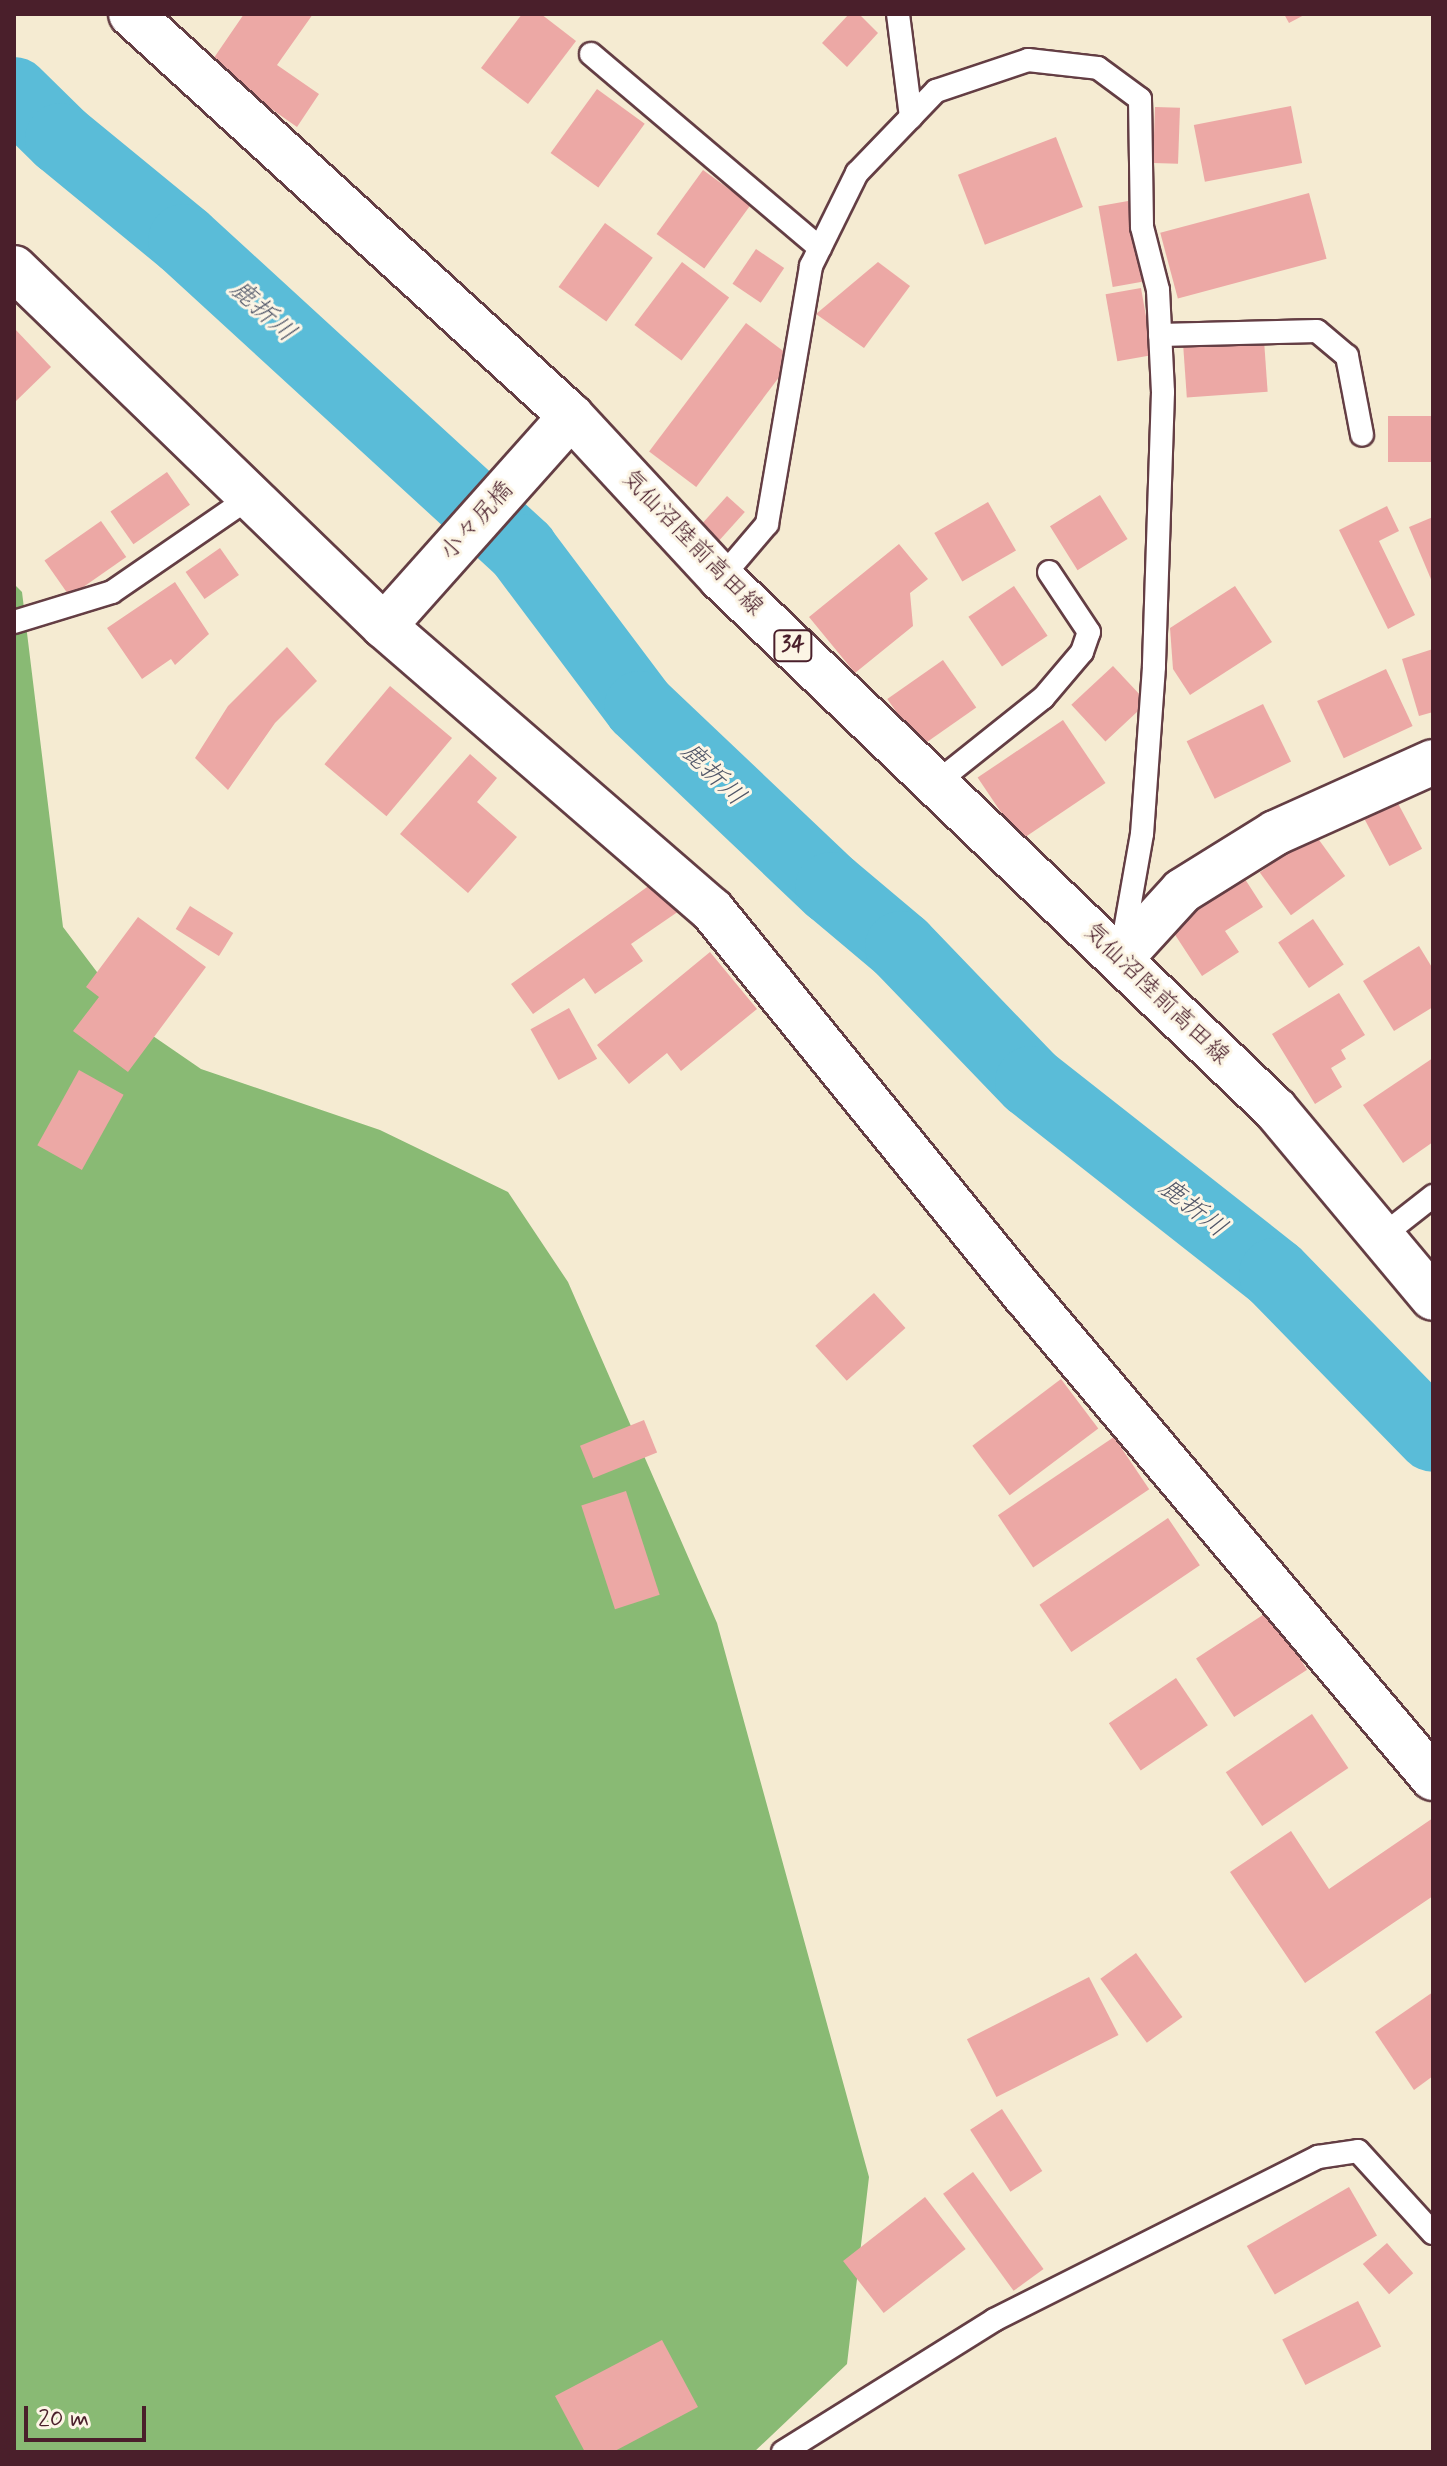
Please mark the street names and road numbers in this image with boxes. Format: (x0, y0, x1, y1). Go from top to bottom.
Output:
street label: 気仙沼陸前高田線 (615, 464, 769, 622)
street label: 小々尻橋 (434, 476, 520, 566)
road number: 34 (773, 628, 813, 664)
street label: 気仙沼陸前高田線 (1077, 917, 1235, 1071)

